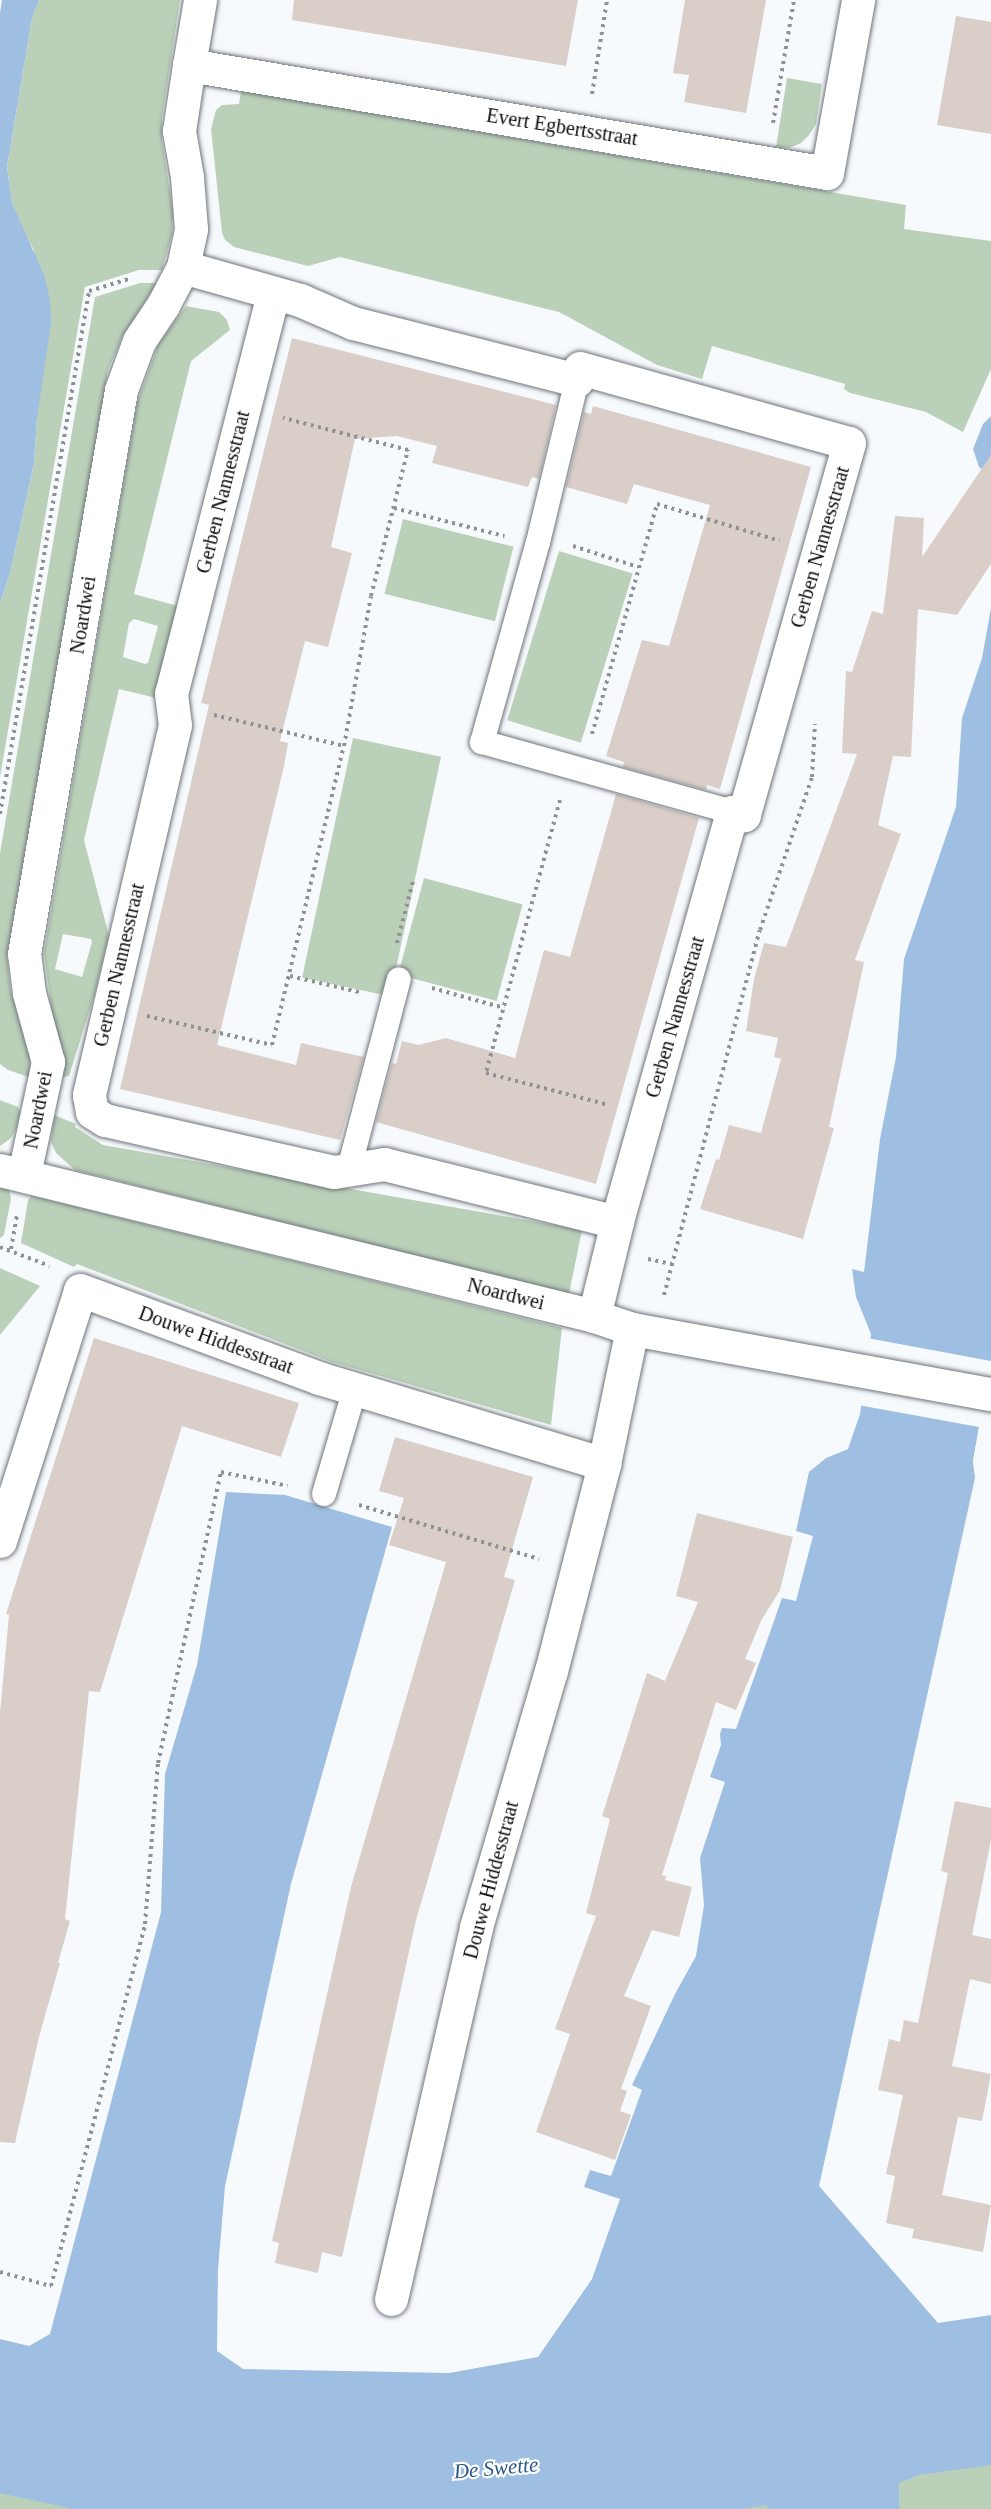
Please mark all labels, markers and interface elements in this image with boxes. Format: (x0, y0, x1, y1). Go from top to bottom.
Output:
street label: Evert Egbertsstraat (485, 103, 639, 151)
street label: Gerben Nannesstraat (191, 408, 255, 576)
street label: Gerben Nannesstraat (785, 463, 855, 631)
street label: Noardwei (65, 574, 101, 656)
street label: Gerben Nannesstraat (89, 881, 149, 1049)
street label: Gerben Nannesstraat (640, 933, 710, 1101)
street label: Noardwei (19, 1069, 57, 1151)
street label: Noardwei (465, 1273, 547, 1315)
street label: Douwe Hiddesstraat (135, 1301, 297, 1379)
street label: Douwe Hiddesstraat (458, 1798, 524, 1962)
water label: De Swette (453, 2452, 539, 2484)

